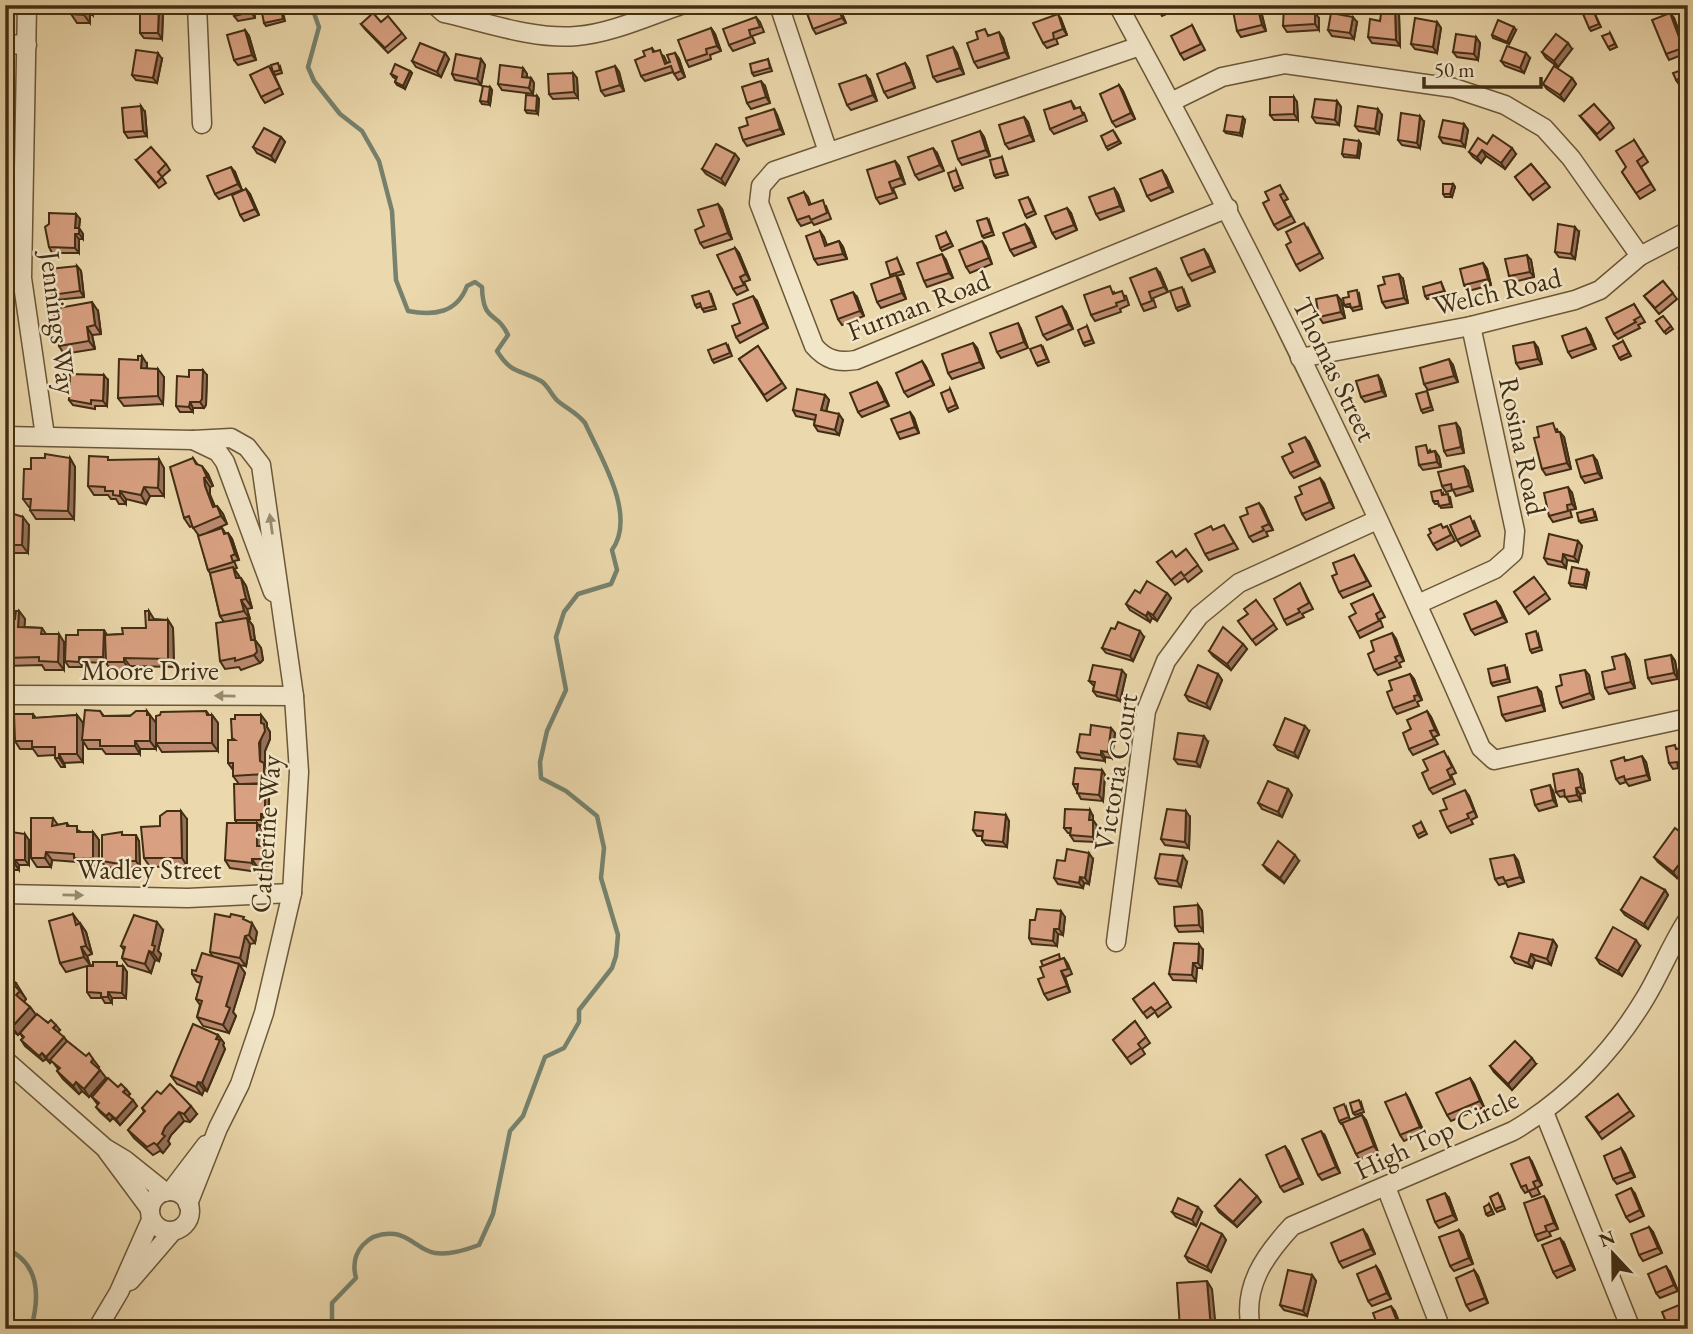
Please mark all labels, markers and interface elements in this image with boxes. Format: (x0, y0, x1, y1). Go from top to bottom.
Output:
scale bar (1424, 46, 1541, 90)
text: 50 m (1434, 56, 1475, 83)
street label: Jennings Way (32, 247, 86, 398)
street label: Welch Road (1429, 259, 1565, 323)
street label: Furman Road (841, 261, 995, 349)
street label: Thomas Street (1285, 291, 1385, 447)
street label: Rosina Road (1491, 374, 1555, 519)
one-way arrow (265, 513, 276, 535)
street label: Moore Drive (81, 652, 219, 688)
one-way arrow (214, 690, 236, 702)
street label: Victoria Court (1085, 691, 1145, 853)
street label: Catherine Way (242, 753, 289, 914)
street label: Wadley Street (76, 851, 222, 887)
one-way arrow (63, 890, 85, 901)
street label: High Top Circle (1348, 1080, 1524, 1188)
north arrow (1578, 1218, 1648, 1288)
text: N (1595, 1224, 1619, 1253)

